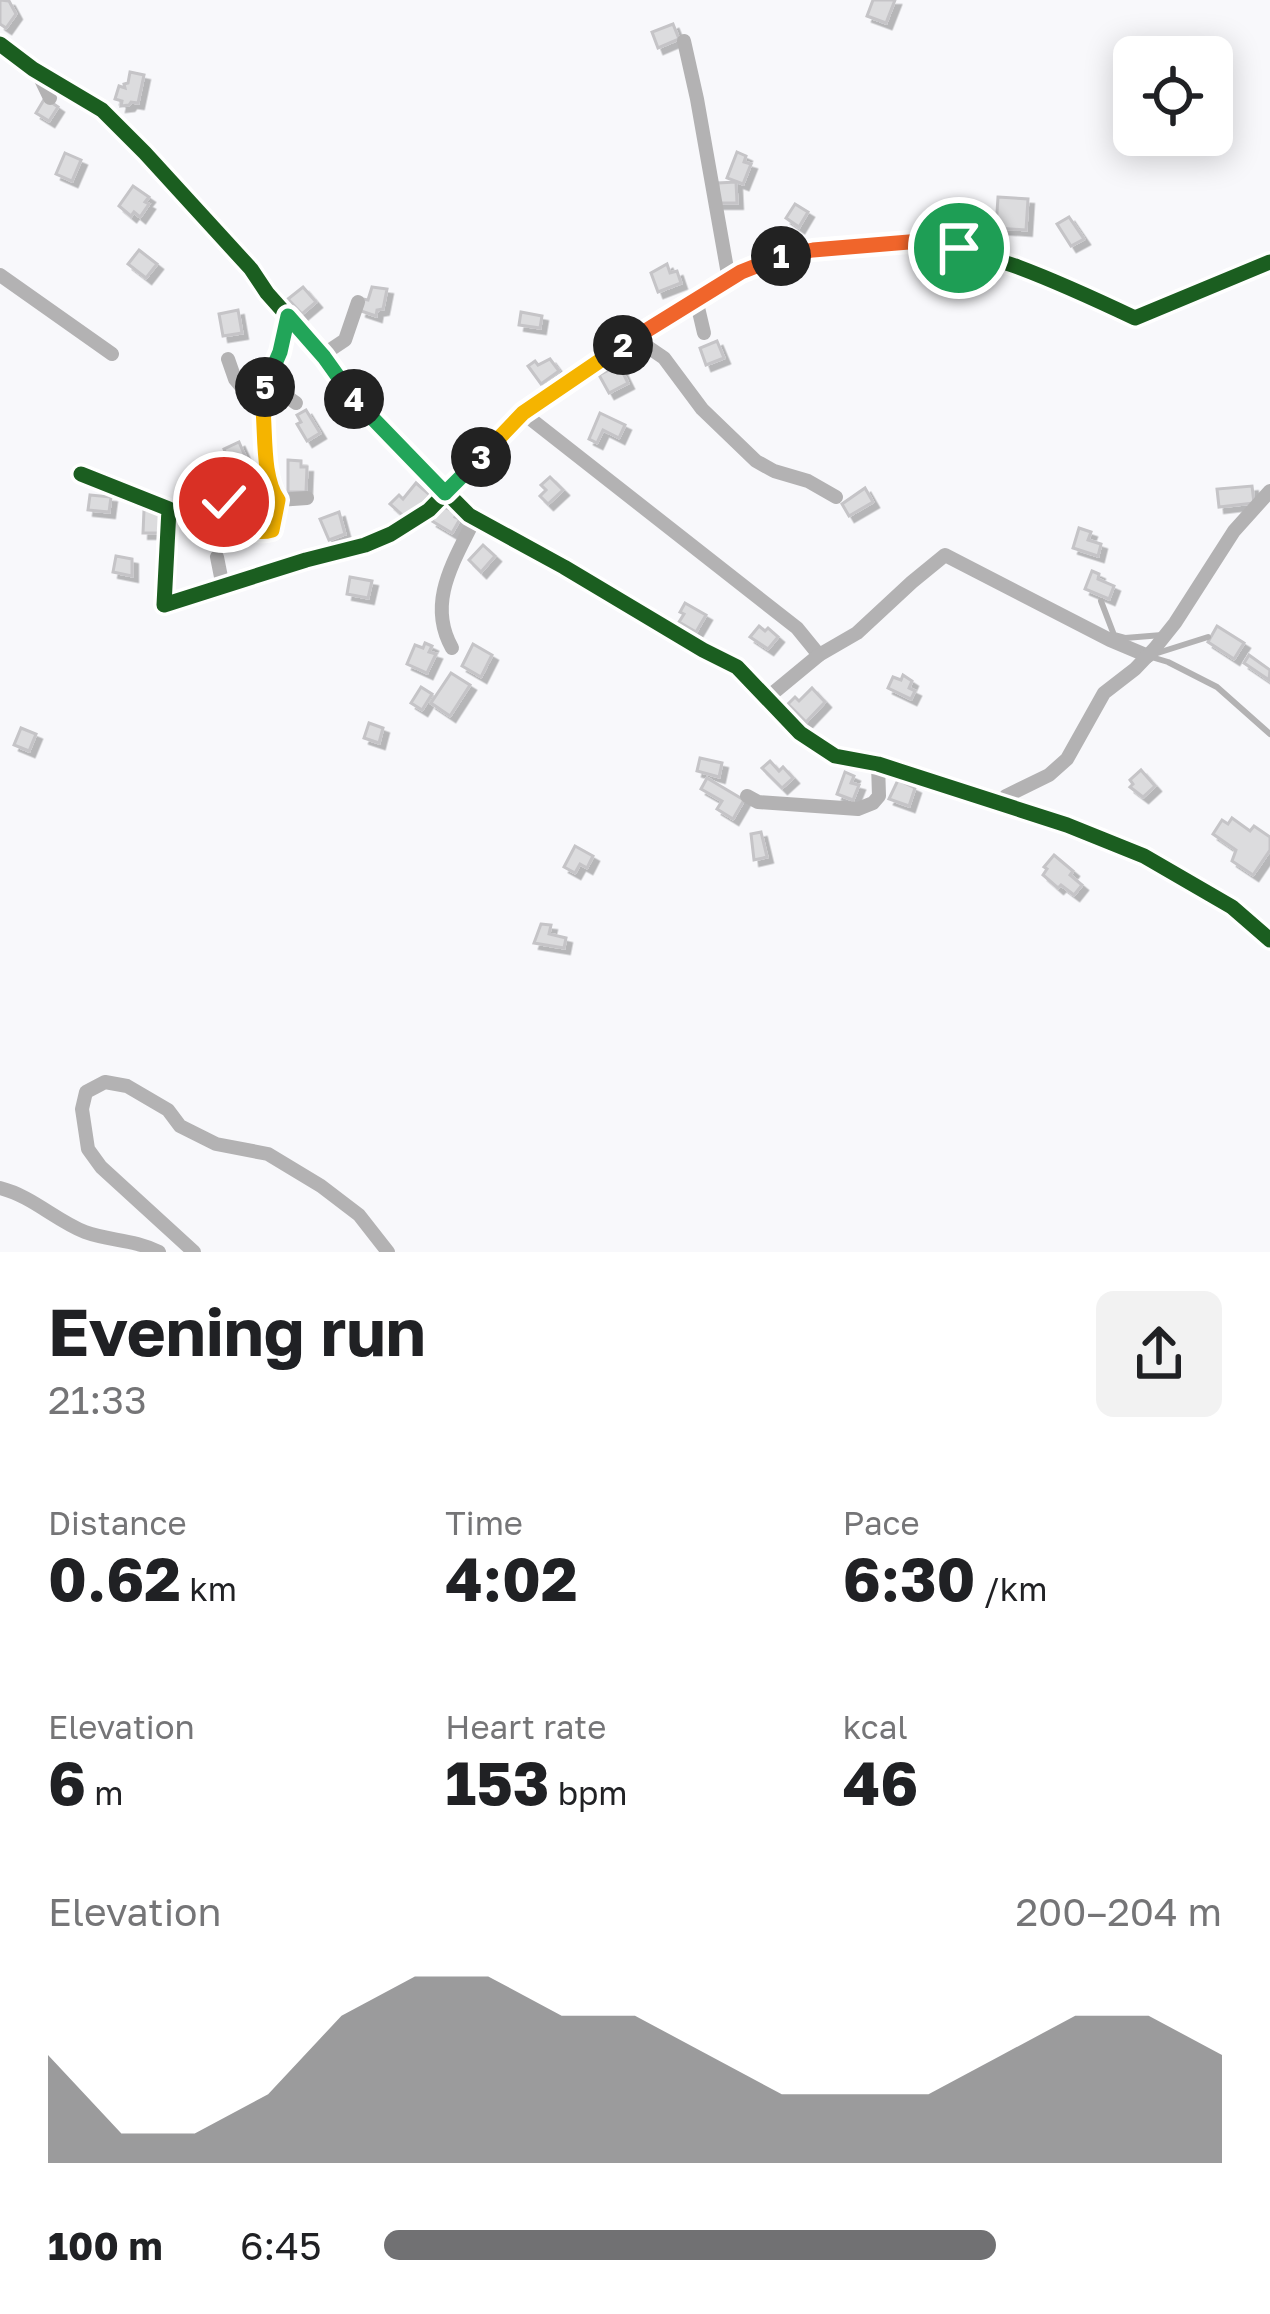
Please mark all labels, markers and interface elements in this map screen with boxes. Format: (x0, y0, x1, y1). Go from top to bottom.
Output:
map controls (1113, 36, 1233, 156)
button: locate (1113, 36, 1233, 156)
pin (908, 197, 1010, 299)
icon: arrive (926, 215, 992, 281)
pin: 1 (751, 226, 811, 286)
text: 1 (773, 236, 790, 275)
pin: 2 (593, 315, 653, 375)
text: 2 (613, 325, 633, 364)
pin: 5 (235, 357, 295, 417)
text: 5 (255, 367, 275, 406)
pin: 4 (324, 369, 384, 429)
text: 4 (344, 379, 364, 418)
pin: 3 (451, 427, 511, 487)
text: 3 (471, 437, 491, 476)
pin (173, 451, 275, 553)
icon: check (191, 469, 257, 535)
text: Evening run (48, 1291, 426, 1371)
button: share (1096, 1291, 1222, 1417)
text: 21:33 (48, 1376, 147, 1423)
text: Distance (48, 1503, 187, 1542)
text: Time (445, 1503, 523, 1542)
text: Pace (843, 1503, 920, 1542)
text: 0.62 (48, 1542, 181, 1614)
text: 4:02 (445, 1542, 578, 1614)
text: 6:30 (843, 1542, 976, 1614)
text: km (181, 1569, 237, 1608)
text: /km (976, 1569, 1048, 1608)
text: Elevation (48, 1707, 195, 1746)
text: Heart rate (445, 1707, 606, 1746)
text: kcal (843, 1707, 908, 1746)
text: 6 (48, 1746, 86, 1818)
text: 153 (445, 1746, 549, 1818)
text: 46 (843, 1746, 918, 1818)
text: m (86, 1773, 124, 1812)
text: bpm (549, 1773, 627, 1812)
text: Elevation (48, 1888, 221, 1935)
text: 200–204 m (1015, 1888, 1222, 1935)
text: 100 m (48, 2222, 163, 2269)
text: 6:45 (240, 2222, 322, 2269)

